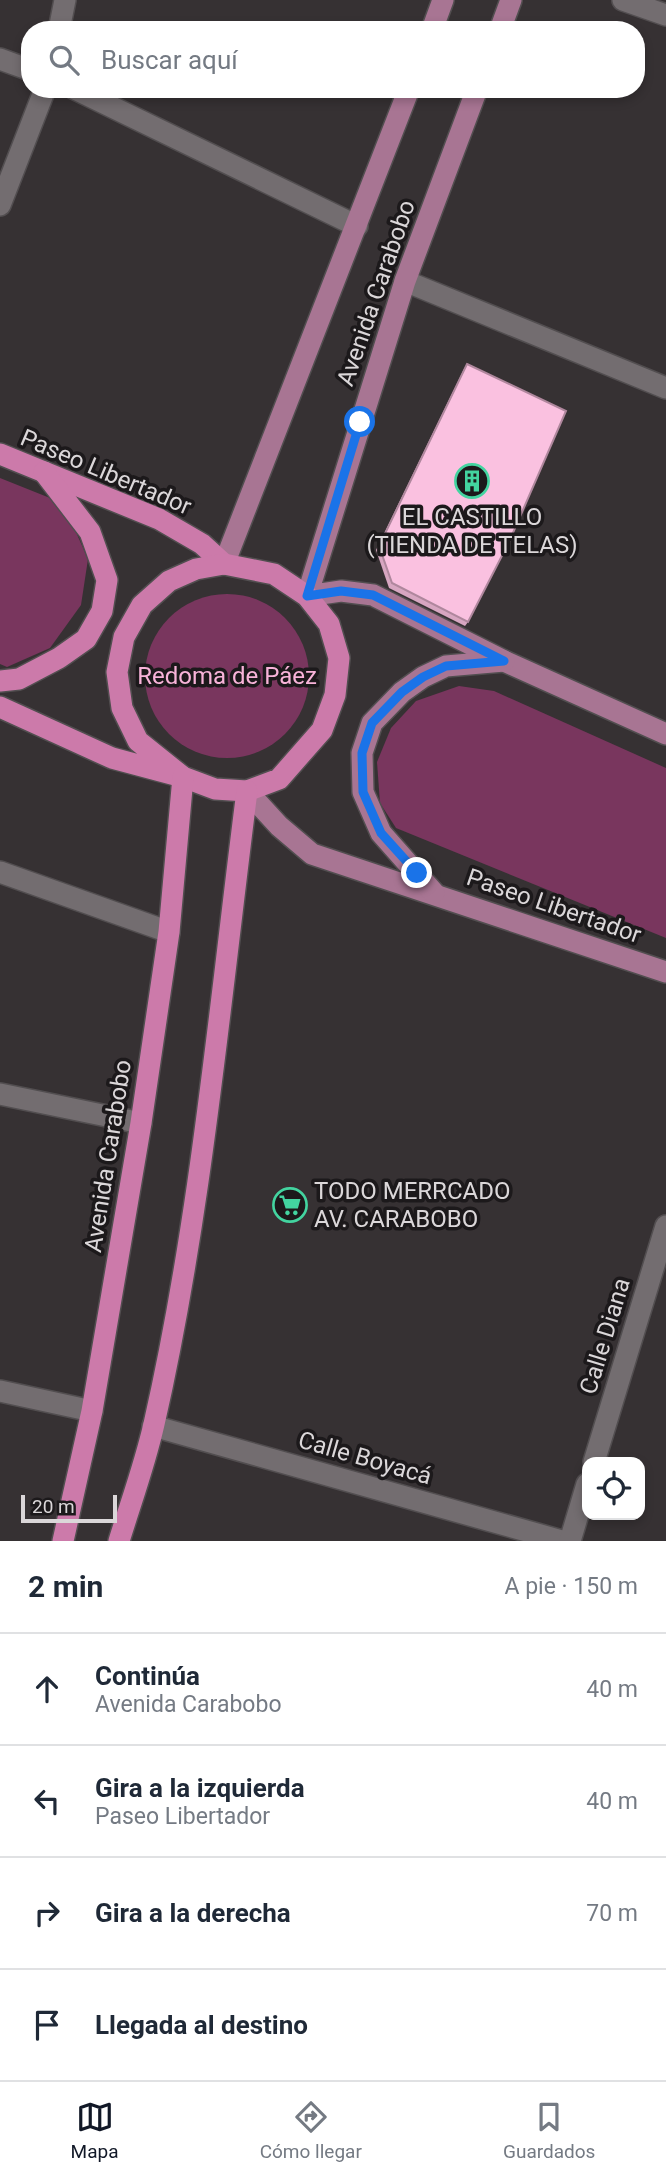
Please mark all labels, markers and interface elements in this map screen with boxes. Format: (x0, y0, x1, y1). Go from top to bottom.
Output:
search box (21, 21, 645, 98)
icon: search (45, 41, 83, 79)
text: Buscar aquí (101, 45, 238, 75)
street label: Avenida Carabobo (331, 196, 421, 390)
route start (344, 406, 375, 437)
street label: Paseo Libertador (16, 423, 196, 521)
building icon: EL CASTILLO (TIENDA DE TELAS) (453, 462, 491, 500)
place label: EL CASTILLO (TIENDA DE TELAS) (366, 503, 578, 559)
park label: Redoma de Páez (137, 662, 317, 690)
route end (401, 857, 432, 888)
street label: Paseo Libertador (463, 863, 645, 949)
street label: Avenida Carabobo (79, 1058, 137, 1254)
place label: TODO MERRCADO AV. CARABOBO (314, 1177, 510, 1233)
supermarket icon: TODO MERRCADO AV. CARABOBO (271, 1186, 309, 1224)
street label: Calle Diana (574, 1275, 636, 1397)
street label: Calle Boyacá (295, 1426, 435, 1490)
map controls (582, 1457, 645, 1520)
button: locate (582, 1457, 645, 1520)
scale bar (21, 1492, 117, 1524)
text: 20 m (32, 1495, 75, 1518)
text: 2 min (28, 1569, 103, 1604)
text: A pie · 150 m (505, 1573, 638, 1600)
text: Continúa (95, 1661, 200, 1691)
icon: ahead (28, 1670, 66, 1708)
text: 40 m (586, 1676, 638, 1703)
text: Avenida Carabobo (95, 1691, 282, 1718)
text: Gira a la izquierda (95, 1773, 305, 1803)
icon: left (28, 1782, 66, 1820)
text: 40 m (586, 1788, 638, 1815)
text: Paseo Libertador (95, 1803, 270, 1830)
icon: right (28, 1894, 66, 1932)
text: Gira a la derecha (95, 1898, 291, 1928)
text: 70 m (586, 1900, 638, 1927)
icon: arrive (28, 2006, 66, 2044)
text: Llegada al destino (95, 2010, 308, 2040)
tab: Mapa (71, 2098, 119, 2163)
tab: Cómo llegar (260, 2098, 362, 2163)
tab: Guardados (503, 2098, 595, 2163)

